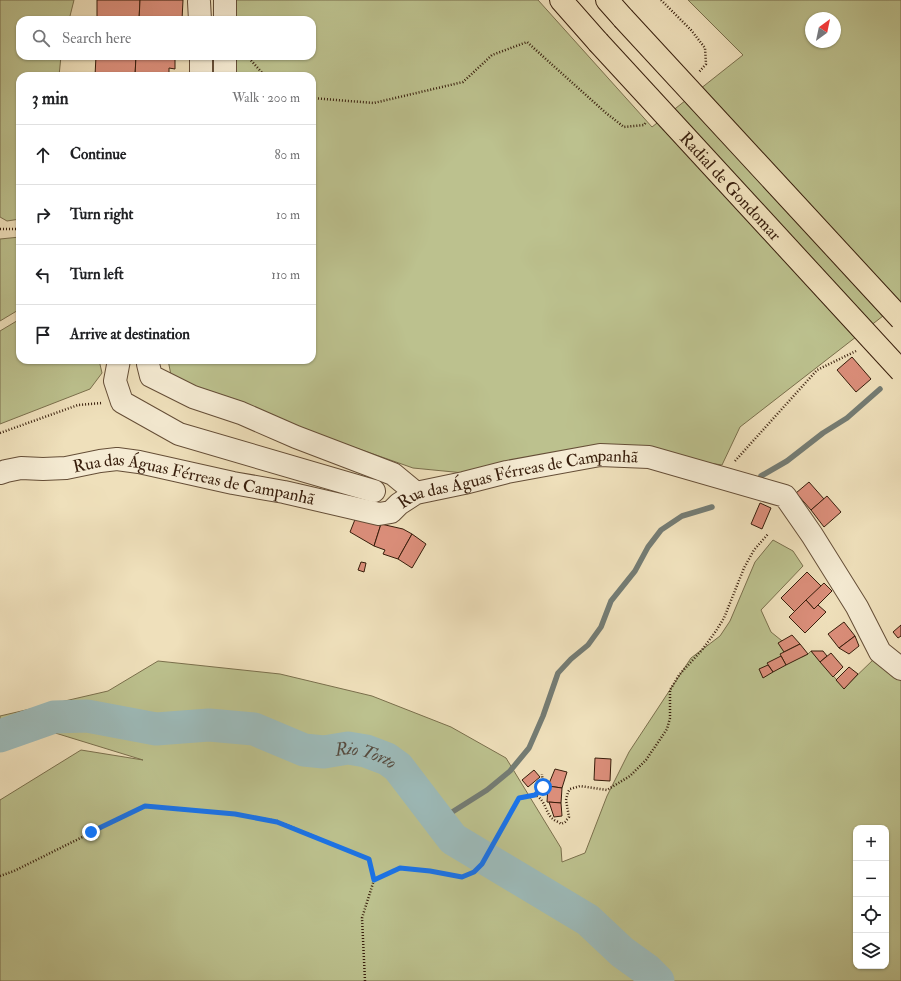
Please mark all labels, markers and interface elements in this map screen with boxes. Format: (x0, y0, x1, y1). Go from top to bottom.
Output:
north arrow (805, 12, 841, 48)
search box (16, 16, 316, 60)
icon: search (30, 27, 52, 49)
text: Search here (62, 29, 131, 48)
text: 3 min (32, 88, 69, 109)
text: Walk · 200 m (232, 90, 300, 106)
street label: Radial de Gondomar (675, 128, 786, 246)
icon: ahead (32, 144, 54, 166)
text: Continue (70, 145, 126, 164)
text: 80 m (274, 147, 300, 163)
icon: right (32, 204, 54, 226)
text: Turn right (70, 205, 133, 224)
text: 10 m (276, 207, 300, 223)
icon: left (32, 264, 54, 286)
text: Turn left (70, 265, 124, 284)
text: 110 m (271, 267, 300, 283)
icon: arrive (32, 324, 54, 346)
text: Arrive at destination (70, 325, 190, 344)
street label: Rua das Águas Férreas de Campanhã (394, 445, 639, 513)
street label: Rua das Águas Férreas de Campanhã (71, 449, 318, 510)
water label: Rio Torto (332, 737, 401, 774)
route start (534, 778, 552, 796)
route end (82, 823, 100, 841)
map controls (853, 825, 889, 969)
button: + (853, 825, 889, 861)
button: − (853, 861, 889, 897)
button: locate (853, 897, 889, 933)
button: layers (853, 933, 889, 969)

